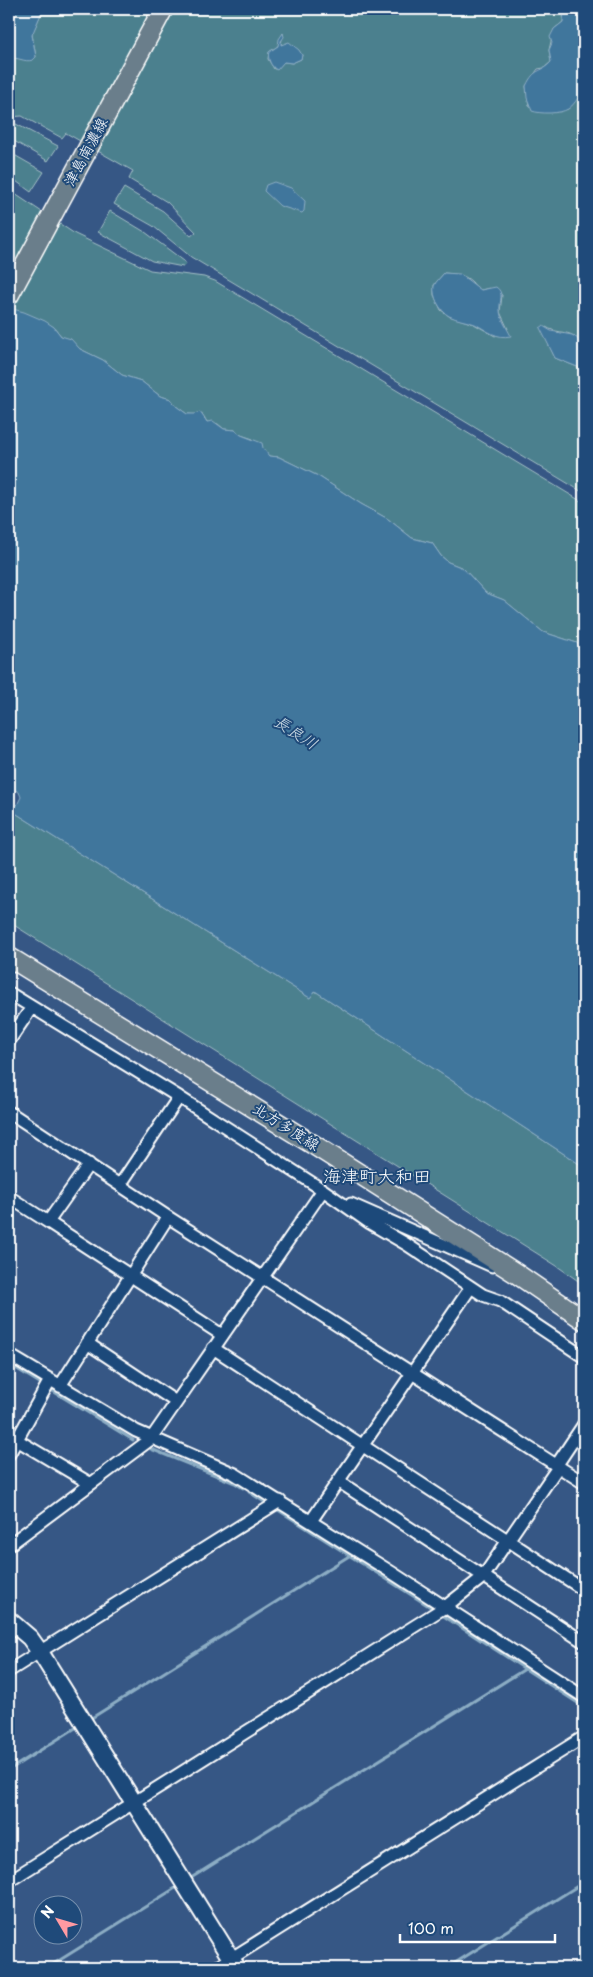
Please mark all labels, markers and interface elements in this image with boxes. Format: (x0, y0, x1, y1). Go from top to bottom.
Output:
street label: 津島南濃線 (57, 113, 112, 190)
water label: 長良川 (270, 708, 323, 754)
street label: 北方多度線 (249, 1096, 325, 1155)
district label: 海津町大和田 (323, 1162, 431, 1189)
north arrow (32, 1894, 82, 1944)
text: N (36, 1901, 59, 1923)
scale bar (400, 1912, 556, 1944)
text: 100 m (408, 1916, 454, 1939)

